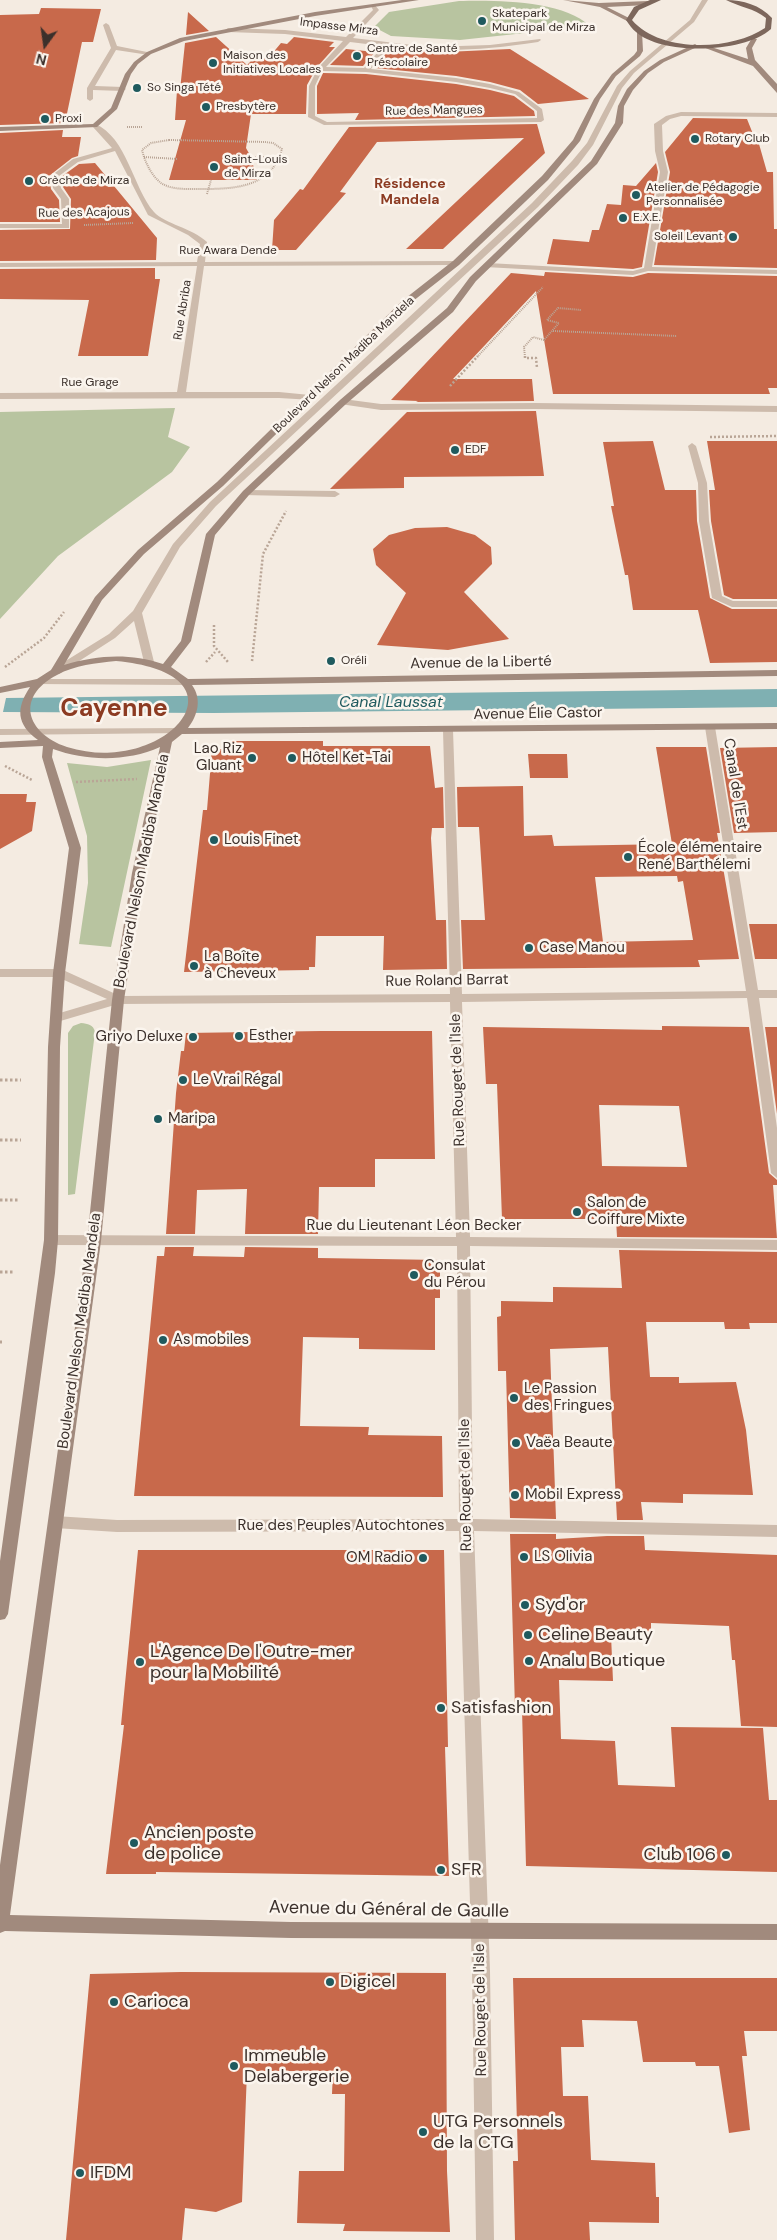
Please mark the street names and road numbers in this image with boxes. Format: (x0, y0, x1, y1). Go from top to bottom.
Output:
street label: Impasse Mirza (299, 15, 379, 39)
street label: Rue des Mangues (385, 103, 483, 119)
street label: Rue des Acajous (38, 205, 130, 221)
street label: Rue Awara Dende (179, 244, 277, 258)
street label: Rue Abriba (171, 279, 195, 341)
street label: Boulevard Nelson Madiba Mandela (271, 294, 417, 436)
street label: Rue Grage (61, 376, 119, 390)
street label: Avenue de la Liberté (410, 653, 552, 673)
street label: Avenue Élie Castor (473, 704, 603, 724)
street label: Canal de l'Est (719, 737, 751, 831)
street label: Boulevard Nelson Madiba Mandela (110, 753, 174, 989)
street label: Rue Roland Barrat (385, 971, 509, 991)
street label: Rue Rouget de l'Isle (447, 1013, 469, 1147)
street label: Boulevard Nelson Madiba Mandela (55, 1212, 105, 1450)
street label: Rue du Lieutenant Léon Becker (307, 1217, 521, 1235)
street label: Rue Rouget de l'Isle (456, 1418, 476, 1552)
street label: Rue des Peuples Autochtones (238, 1517, 444, 1535)
street label: Avenue du Général de Gaulle (269, 1897, 509, 1923)
street label: Rue Rouget de l'Isle (471, 1943, 491, 2077)

